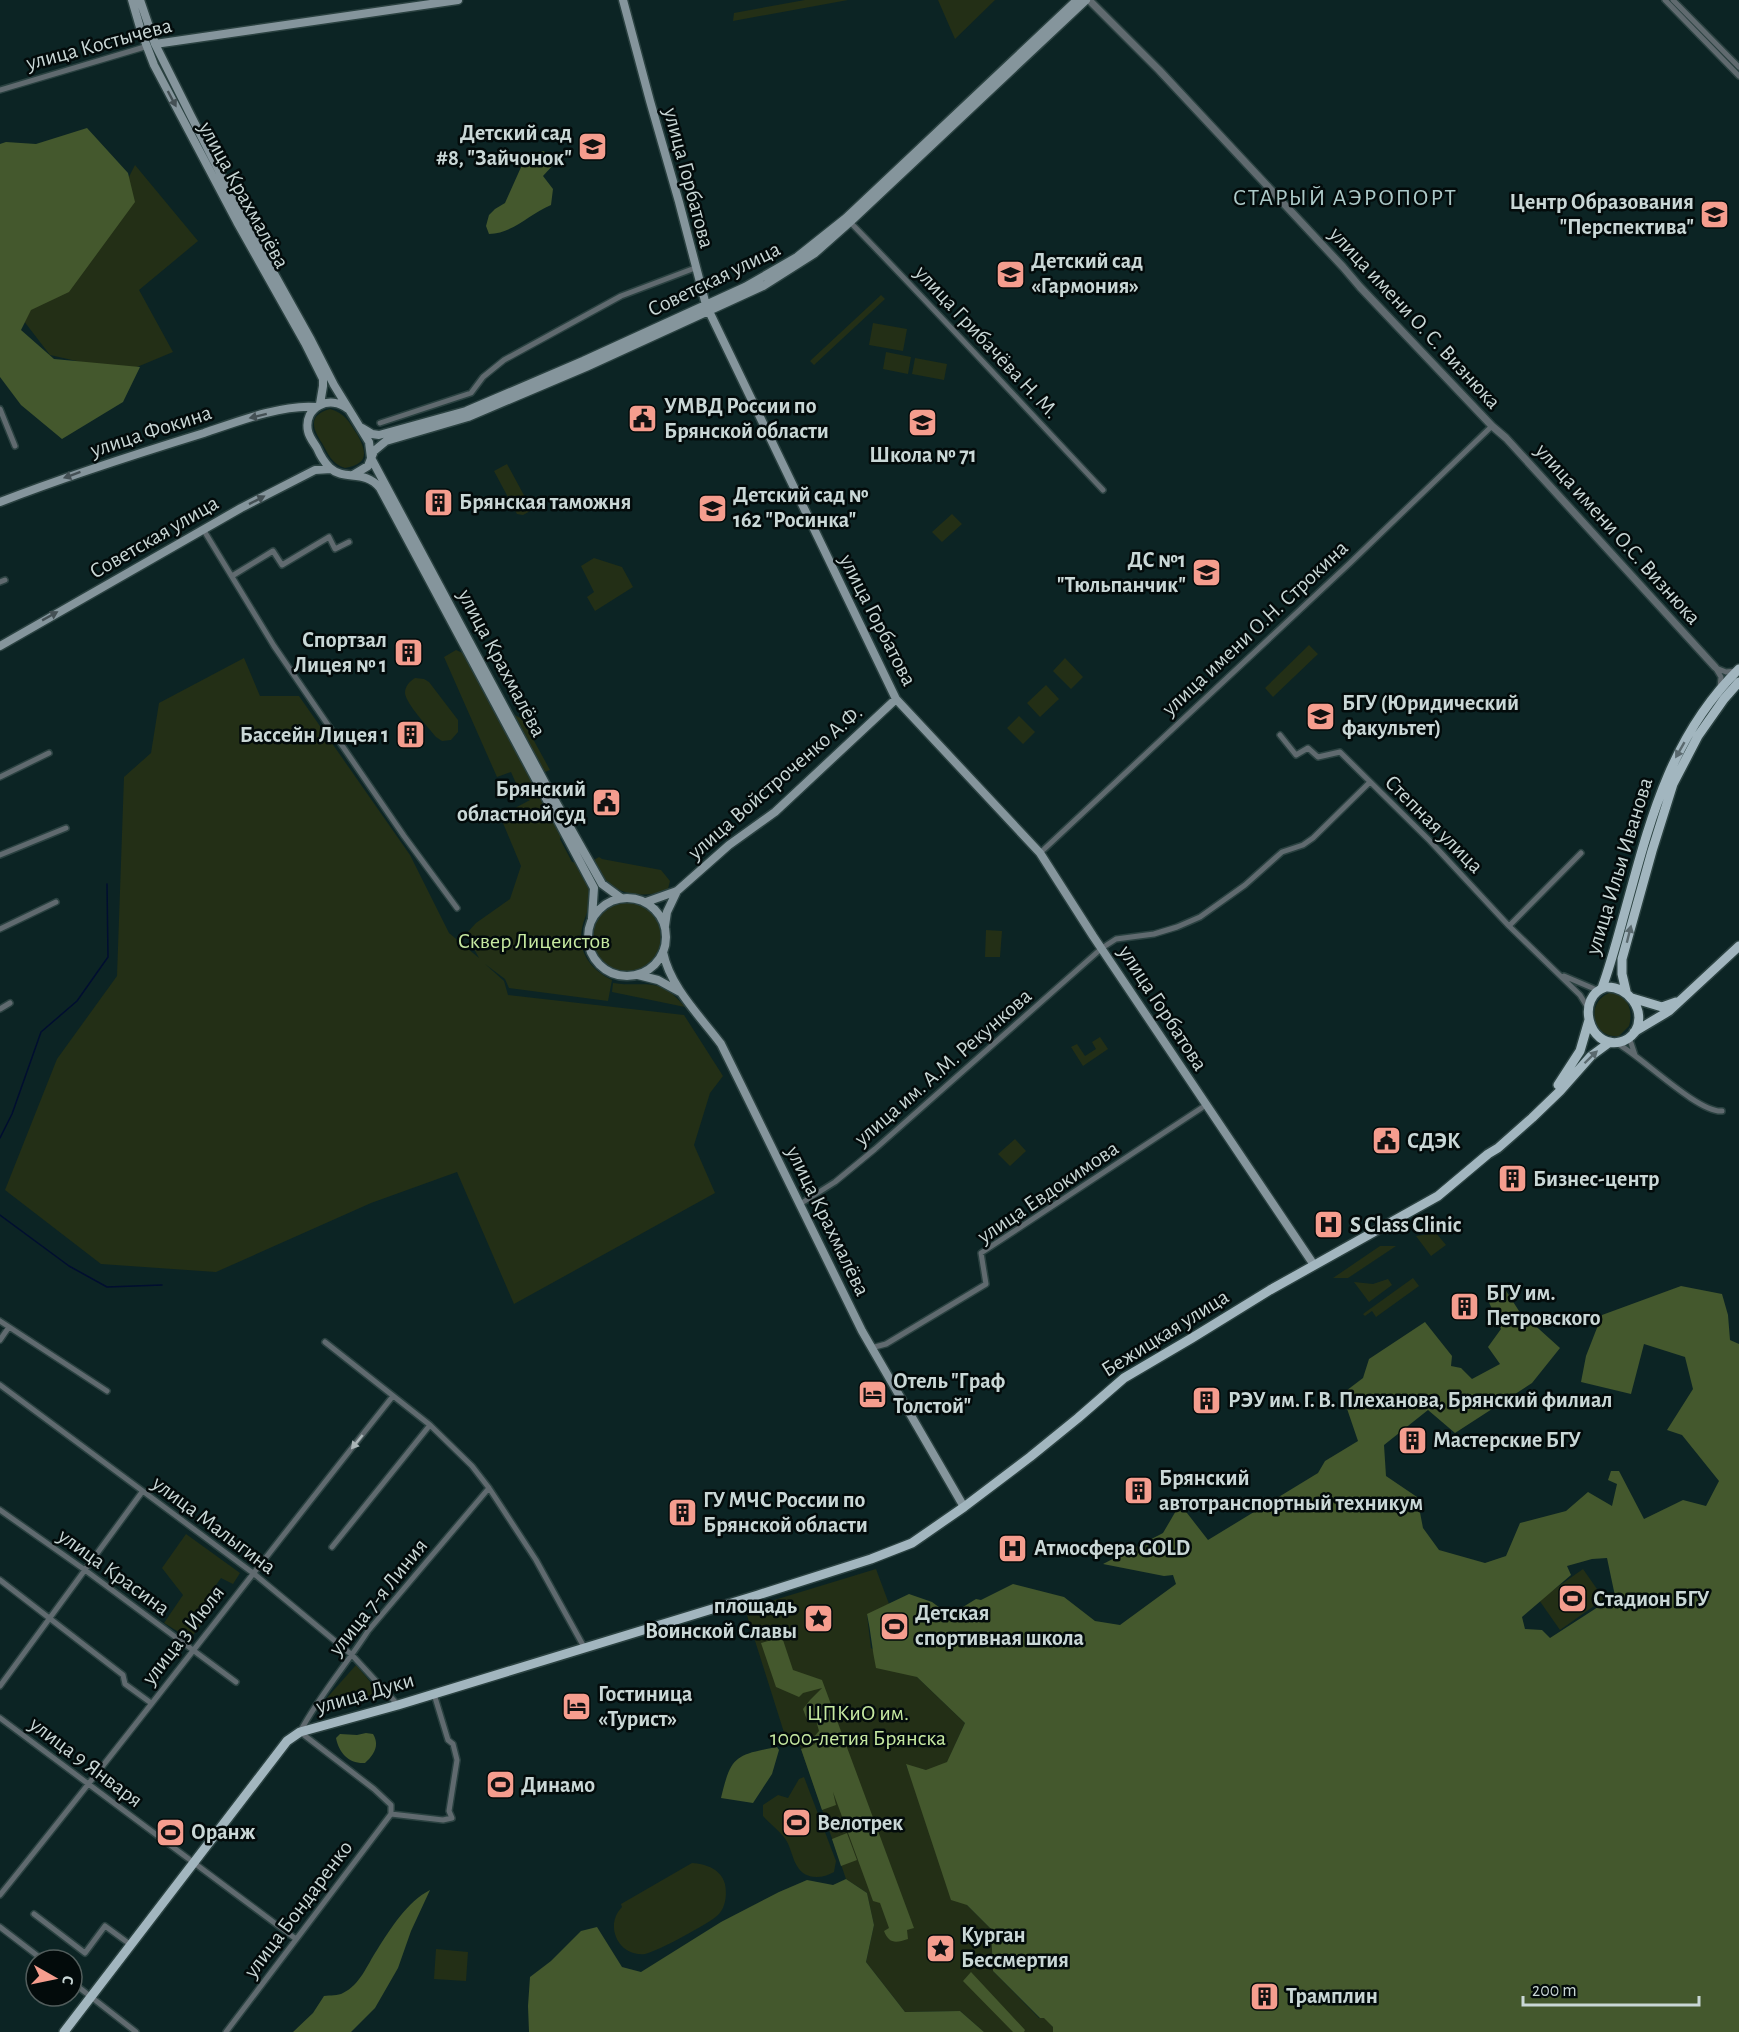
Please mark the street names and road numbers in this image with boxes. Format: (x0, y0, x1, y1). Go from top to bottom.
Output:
street label: улица Костычева (23, 14, 174, 74)
street label: улица Горбатова (659, 104, 718, 251)
street label: улица Крахмалёва (194, 117, 293, 272)
street label: улица имени О. С. Визнюка (1325, 222, 1505, 413)
street label: Советская улица (644, 237, 784, 321)
street label: улица Грибачёва Н. М. (910, 261, 1063, 423)
street label: улица Фокина (87, 401, 214, 461)
street label: улица имени О.С. Визнюка (1530, 439, 1705, 629)
street label: Советская улица (86, 491, 222, 583)
street label: улица имени О.Н. Строкина (1157, 536, 1352, 720)
street label: улица Горбатова (835, 550, 921, 689)
street label: улица Крахмалёва (453, 585, 550, 740)
street label: улица Войстроченко А.Ф. (683, 701, 866, 864)
street label: Степная улица (1381, 771, 1487, 877)
street label: улица Ильи Иванова (1581, 775, 1656, 958)
street label: улица Горбатова (1114, 941, 1212, 1075)
street label: улица им. А.М. Рекункова (849, 984, 1036, 1150)
street label: улица Евдокимова (973, 1137, 1122, 1248)
street label: улица Крахмалёва (782, 1142, 874, 1299)
street label: Бежицкая улица (1097, 1285, 1233, 1381)
street label: улица Малыгина (147, 1471, 280, 1578)
street label: улица Красина (53, 1524, 174, 1620)
street label: улица 7-я Линия (324, 1534, 432, 1660)
street label: улица 3 Июля (137, 1581, 228, 1689)
street label: улица Дуки (312, 1669, 417, 1718)
street label: улица 9 Января (25, 1712, 147, 1811)
street label: улица Бондаренко (239, 1836, 356, 1982)

